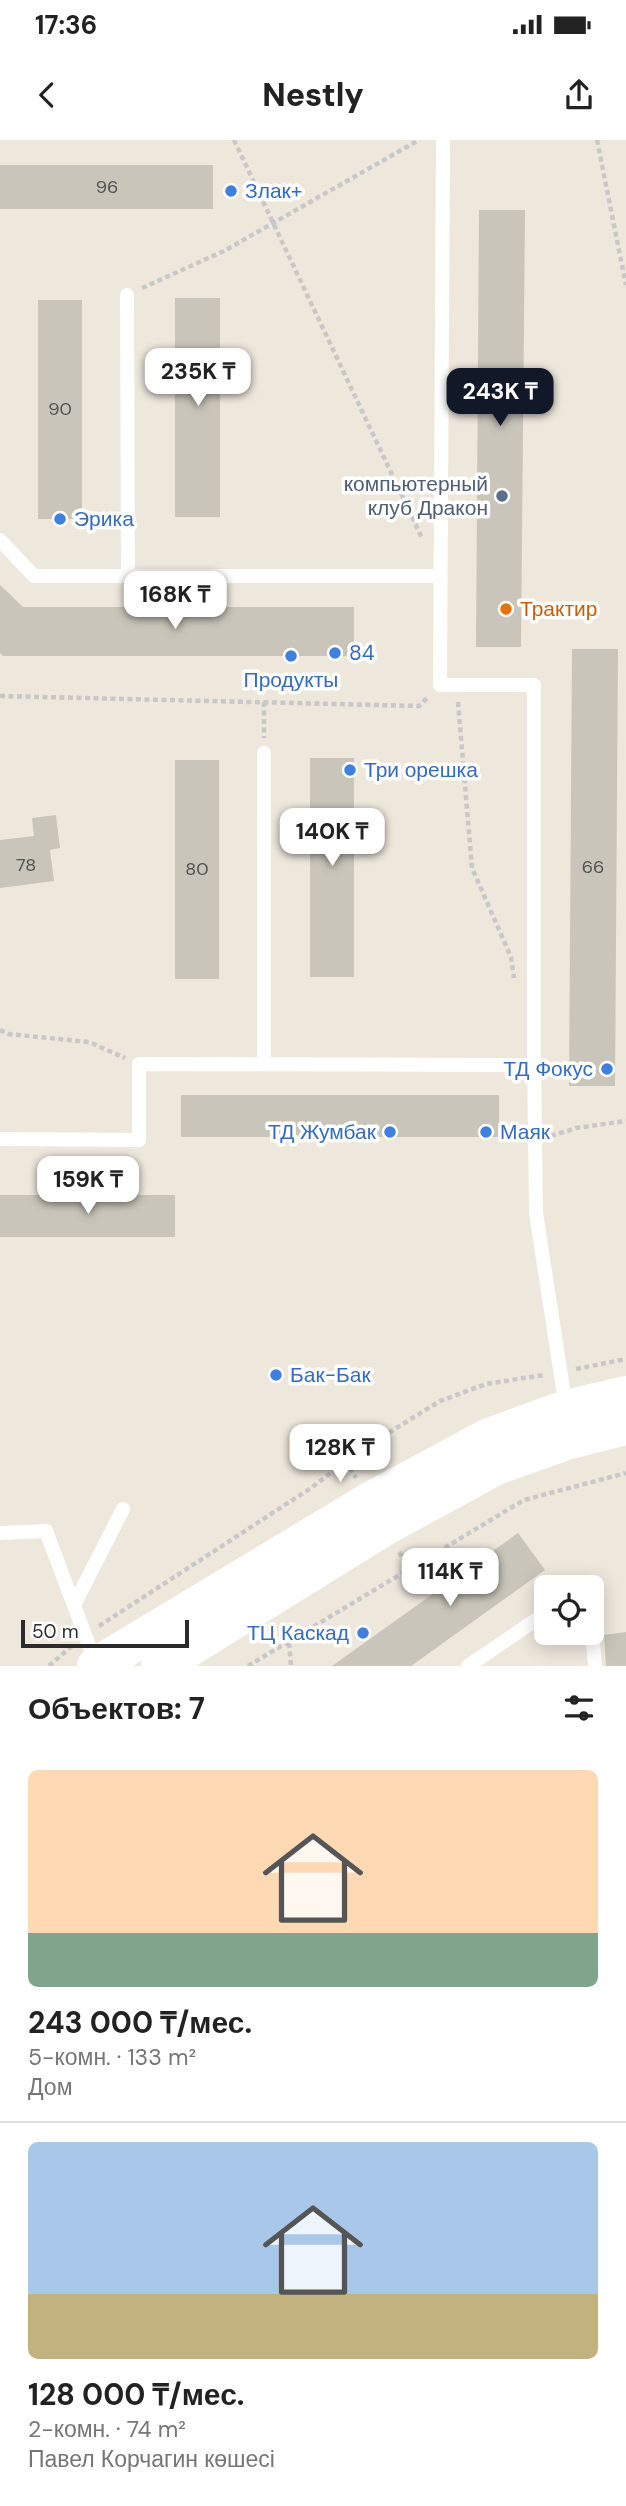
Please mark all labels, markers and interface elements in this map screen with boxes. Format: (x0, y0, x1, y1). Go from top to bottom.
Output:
text: 17:36 (35, 8, 97, 42)
text: Nestly (262, 74, 364, 116)
icon: back (28, 76, 66, 114)
icon: share (560, 76, 598, 114)
house number: 96 (96, 175, 118, 199)
place label: Злак+ (245, 177, 302, 205)
marker: Злак+ (223, 183, 239, 199)
pin: 235K ₸ (141, 348, 255, 408)
text: 235K ₸ (161, 356, 235, 386)
pin: 243K ₸ (443, 369, 557, 428)
text: 243K ₸ (463, 376, 537, 406)
house number: 90 (48, 397, 72, 421)
place label: компьютерный клуб Дракон (344, 470, 488, 522)
marker: компьютерный клуб Дракон (494, 488, 510, 504)
place label: Эрика (74, 505, 134, 533)
marker: Эрика (52, 511, 68, 527)
pin: 168K ₸ (118, 572, 232, 631)
text: 168K ₸ (140, 579, 210, 609)
place label: Трактир (520, 595, 597, 623)
marker: Трактир (498, 601, 514, 617)
place label: 84 (349, 639, 375, 667)
marker: 84 (327, 645, 343, 661)
marker: Продукты (283, 648, 299, 664)
place label: Продукты (244, 666, 338, 694)
place label: Три орешка (364, 756, 478, 784)
marker: Три орешка (342, 762, 358, 778)
pin: 140K ₸ (275, 808, 389, 868)
text: 140K ₸ (296, 816, 368, 846)
house number: 78 (16, 853, 36, 877)
house number: 66 (582, 855, 604, 879)
house number: 80 (185, 857, 209, 881)
place label: ТД Фокус (503, 1055, 593, 1083)
marker: ТД Фокус (599, 1061, 615, 1077)
place label: ТД Жумбак (268, 1118, 377, 1146)
place label: Маяк (500, 1118, 551, 1146)
marker: ТД Жумбак (382, 1124, 398, 1140)
marker: Маяк (478, 1124, 494, 1140)
pin: 159K ₸ (31, 1156, 145, 1216)
text: 159K ₸ (53, 1164, 123, 1194)
place label: Бак-Бак (290, 1361, 371, 1389)
marker: Бак-Бак (268, 1367, 284, 1383)
pin: 128K ₸ (283, 1424, 397, 1484)
text: 128K ₸ (305, 1432, 375, 1462)
pin: 114K ₸ (393, 1548, 507, 1608)
text: 114K ₸ (418, 1556, 482, 1586)
map controls (534, 1575, 604, 1645)
button: locate (534, 1575, 604, 1645)
scale bar (21, 1617, 189, 1649)
text: 50 m (32, 1619, 79, 1644)
place label: ТЦ Каскад (247, 1619, 349, 1647)
marker: ТЦ Каскад (355, 1625, 371, 1641)
text: Объектов: 7 (28, 1689, 205, 1728)
icon: filters (560, 1689, 598, 1727)
icon: home (250, 1815, 376, 1941)
text: 243 000 ₸/мес. (28, 2003, 252, 2042)
text: 5-комн. · 133 m² (28, 2042, 196, 2072)
text: Дом (28, 2072, 72, 2102)
icon: home (250, 2187, 376, 2313)
text: 128 000 ₸/мес. (28, 2375, 244, 2414)
text: 2-комн. · 74 m² (28, 2414, 186, 2444)
text: Павел Корчагин көшесі (28, 2444, 275, 2474)

